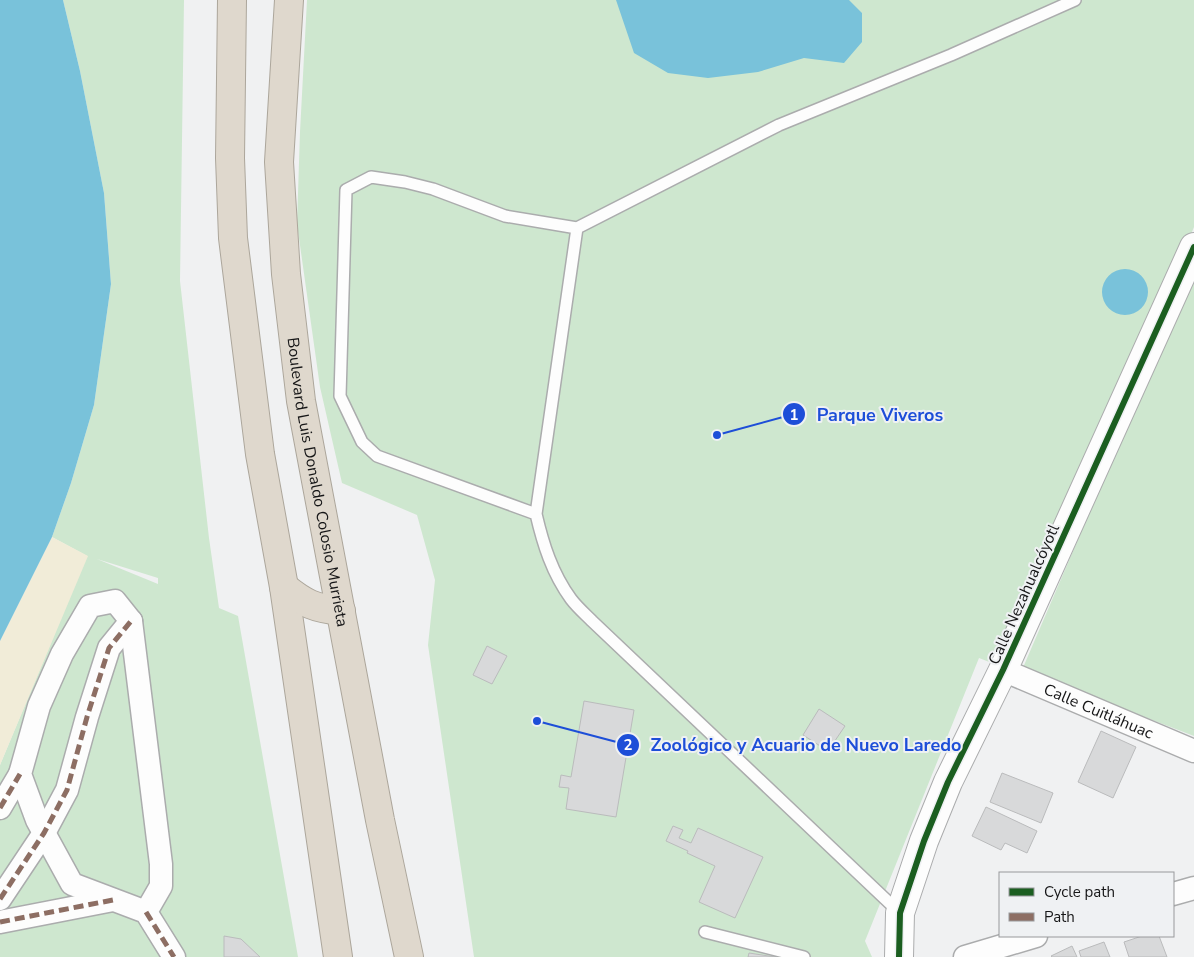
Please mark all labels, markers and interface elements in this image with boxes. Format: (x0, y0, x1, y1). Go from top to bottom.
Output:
street label: Boulevard Luis Donaldo Colosio Murrieta (282, 336, 353, 629)
callout: Parque Viveros (782, 398, 953, 431)
text: Parque Viveros (817, 403, 943, 427)
text: 1 (789, 405, 799, 425)
street label: Calle Nezahualcóyotl (983, 520, 1065, 668)
street label: Calle Cuitláhuac (1040, 679, 1157, 745)
callout: Zoológico y Acuario de Nuevo Laredo (616, 728, 972, 761)
text: Zoológico y Acuario de Nuevo Laredo (651, 733, 961, 757)
text: 2 (623, 735, 633, 755)
legend (999, 872, 1174, 937)
text: Cycle path (1044, 882, 1115, 902)
text: Path (1044, 907, 1075, 927)

